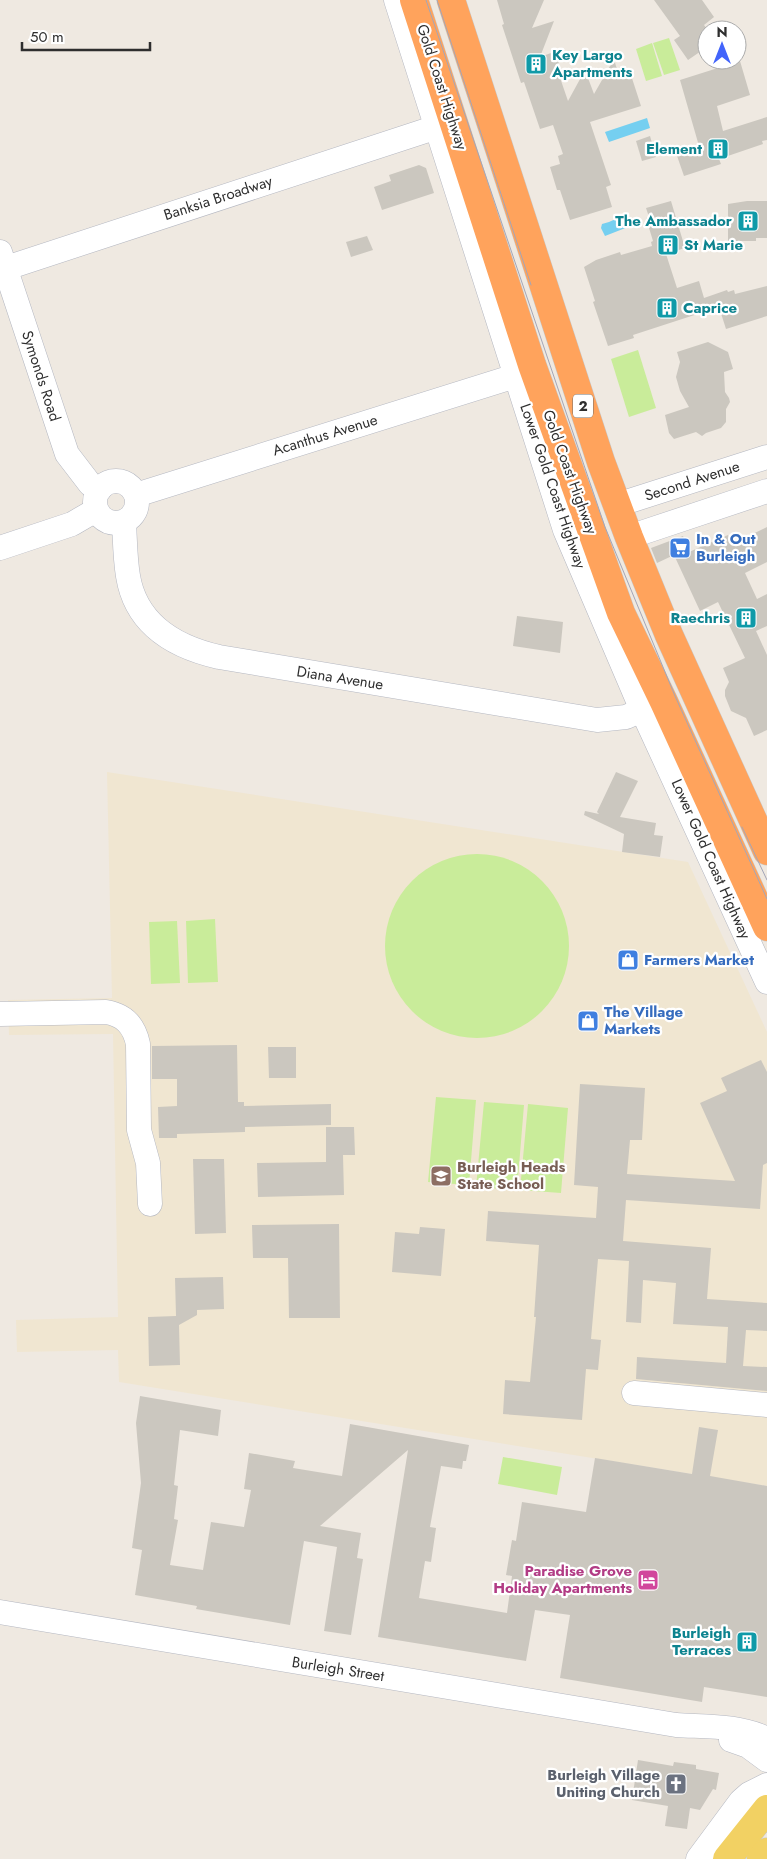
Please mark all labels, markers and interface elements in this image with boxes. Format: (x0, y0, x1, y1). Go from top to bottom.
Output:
scale bar (22, 20, 150, 52)
north arrow (697, 20, 747, 70)
street label: Gold Coast Highway (411, 21, 473, 153)
text: N (716, 22, 728, 42)
text: 50 m (30, 26, 64, 48)
place label: Key Largo Apartments (551, 44, 633, 83)
building icon: Key Largo Apartments (524, 52, 548, 76)
building icon: Element (706, 137, 730, 161)
place label: Element (646, 138, 702, 160)
street label: Banksia Broadway (161, 170, 275, 226)
building icon: The Ambassador (736, 209, 760, 233)
place label: The Ambassador (615, 210, 733, 232)
building icon: St Marie (656, 233, 680, 257)
place label: St Marie (684, 234, 743, 256)
building icon: Caprice (655, 296, 679, 320)
place label: Caprice (683, 297, 738, 319)
street label: Symonds Road (16, 328, 66, 424)
road number: 2 (573, 394, 593, 418)
street label: Lower Gold Coast Highway (514, 401, 592, 572)
street label: Gold Coast Highway (537, 407, 603, 538)
street label: Acanthus Avenue (270, 408, 380, 461)
street label: Second Avenue (642, 455, 743, 507)
place label: In & Out Burleigh (696, 528, 756, 567)
supermarket icon: In & Out Burleigh (668, 536, 692, 560)
building icon: Raechris (734, 606, 758, 630)
place label: Raechris (671, 607, 730, 629)
street label: Diana Avenue (295, 660, 385, 696)
street label: Lower Gold Coast Highway (666, 775, 756, 943)
shop icon: Farmers Market (616, 948, 640, 972)
place label: Farmers Market (644, 949, 754, 971)
place label: The Village Markets (604, 1001, 684, 1040)
shop icon: The Village Markets (576, 1009, 600, 1033)
place label: Burleigh Heads State School (457, 1156, 565, 1195)
school or university icon: Burleigh Heads State School (429, 1164, 453, 1188)
place label: Paradise Grove Holiday Apartments (493, 1560, 632, 1599)
hotel icon: Paradise Grove Holiday Apartments (636, 1568, 660, 1592)
place label: Burleigh Terraces (672, 1622, 731, 1661)
building icon: Burleigh Terraces (735, 1630, 759, 1654)
street label: Burleigh Street (290, 1651, 386, 1687)
place label: Burleigh Village Uniting Church (547, 1764, 660, 1803)
church icon: Burleigh Village Uniting Church (664, 1772, 688, 1796)

